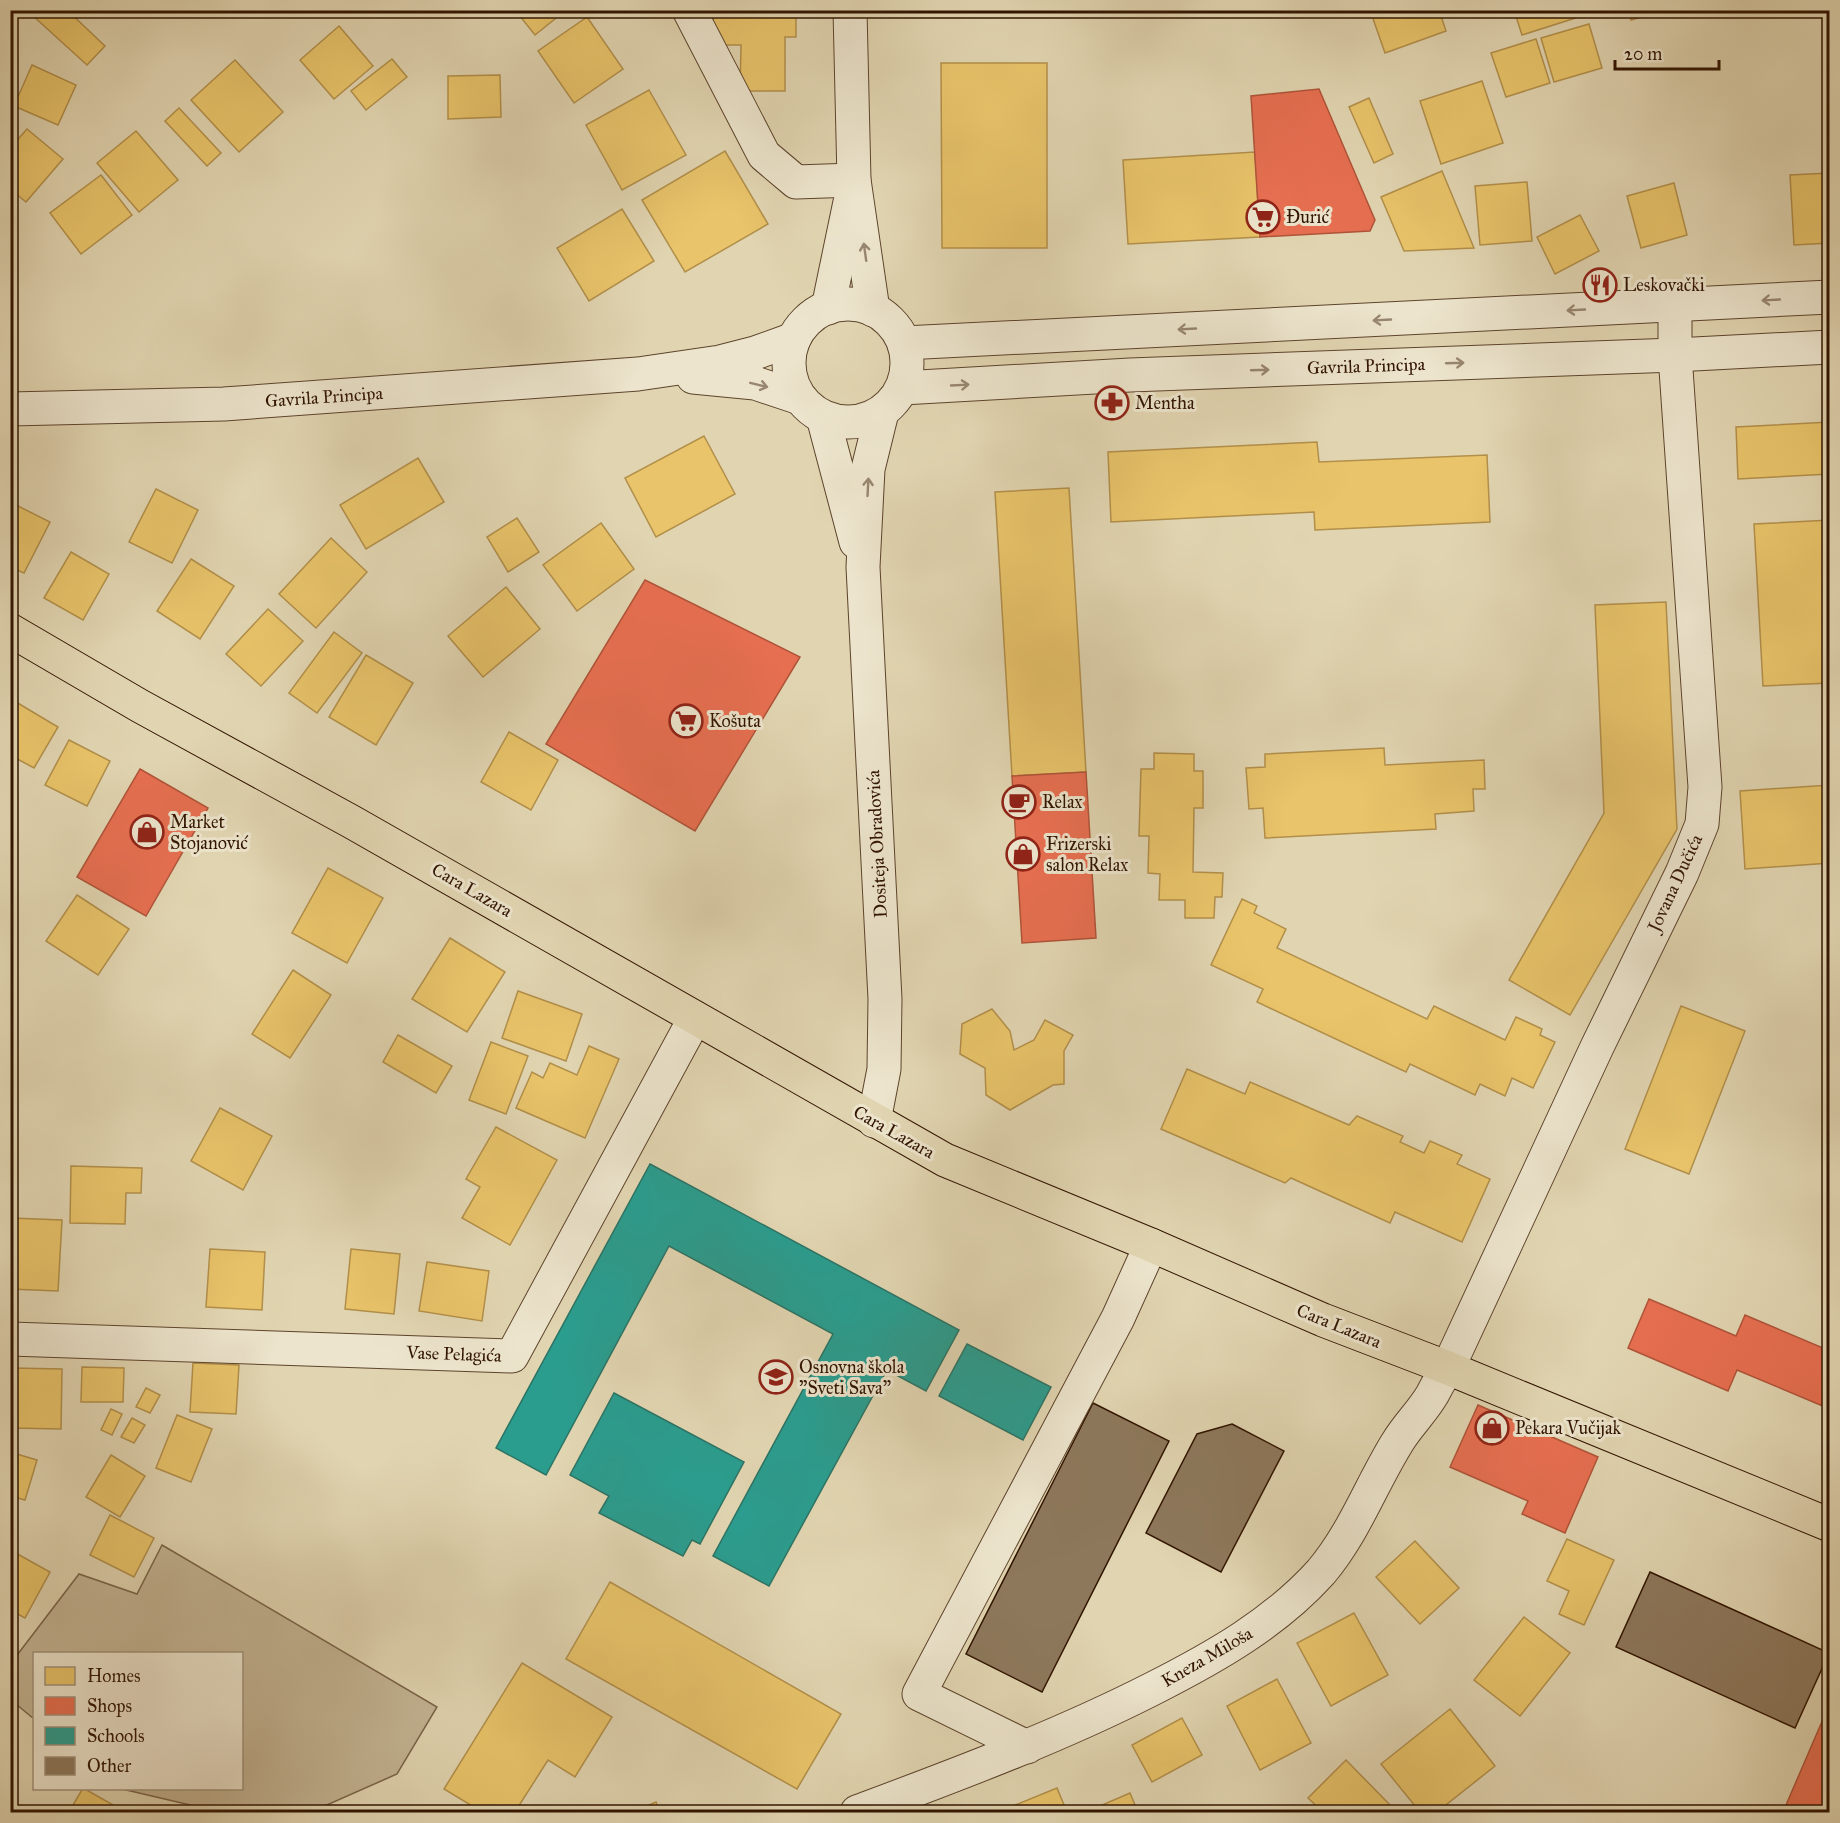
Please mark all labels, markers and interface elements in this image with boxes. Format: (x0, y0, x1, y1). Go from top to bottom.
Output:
scale bar (1615, 33, 1718, 71)
text: 20 m (1624, 43, 1662, 65)
supermarket icon: Đurić (1245, 199, 1281, 235)
place label: Đurić (1286, 206, 1329, 228)
one-way arrow (859, 242, 870, 262)
restaurant icon: Leskovački (1582, 267, 1618, 303)
place label: Leskovački (1623, 274, 1705, 296)
one-way arrow (1762, 295, 1782, 306)
one-way arrow (1567, 305, 1587, 316)
one-way arrow (1372, 314, 1392, 325)
one-way arrow (1177, 324, 1197, 335)
street label: Gavrila Principa (1307, 353, 1426, 379)
one-way arrow (1444, 358, 1464, 369)
one-way arrow (1250, 365, 1270, 376)
one-way arrow (950, 379, 970, 390)
one-way arrow (749, 380, 768, 392)
street label: Gavrila Principa (264, 382, 384, 412)
pharmacy icon: Mentha (1094, 385, 1130, 421)
place label: Mentha (1135, 392, 1195, 414)
one-way arrow (862, 478, 873, 498)
supermarket icon: Košuta (668, 703, 704, 739)
place label: Košuta (709, 710, 761, 732)
street label: Dositeja Obradovića (862, 769, 892, 919)
cafe icon: Relax (1001, 784, 1037, 820)
place label: Relax (1042, 791, 1083, 813)
place label: Market Stojanović (170, 811, 248, 854)
shop icon: Market Stojanović (129, 814, 165, 850)
street label: Jovana Dučića (1642, 830, 1708, 937)
place label: Frizerski salon Relax (1046, 833, 1128, 876)
shop icon: Frizerski salon Relax (1005, 836, 1041, 872)
street label: Cara Lazara (428, 858, 517, 922)
street label: Cara Lazara (850, 1101, 939, 1163)
street label: Cara Lazara (1293, 1299, 1385, 1353)
street label: Vase Pelagića (405, 1341, 502, 1368)
place label: Osnovna škola "Sveti Sava" (799, 1356, 905, 1399)
school or university icon: Osnovna škola "Sveti Sava" (758, 1359, 794, 1395)
shop icon: Pekara Vučijak (1474, 1410, 1510, 1446)
place label: Pekara Vučijak (1515, 1417, 1622, 1439)
street label: Kneza Miloša (1158, 1622, 1257, 1692)
legend (33, 1652, 243, 1790)
text: Homes (87, 1665, 141, 1687)
text: Shops (87, 1695, 132, 1717)
text: Schools (87, 1725, 145, 1747)
text: Other (87, 1755, 132, 1777)

